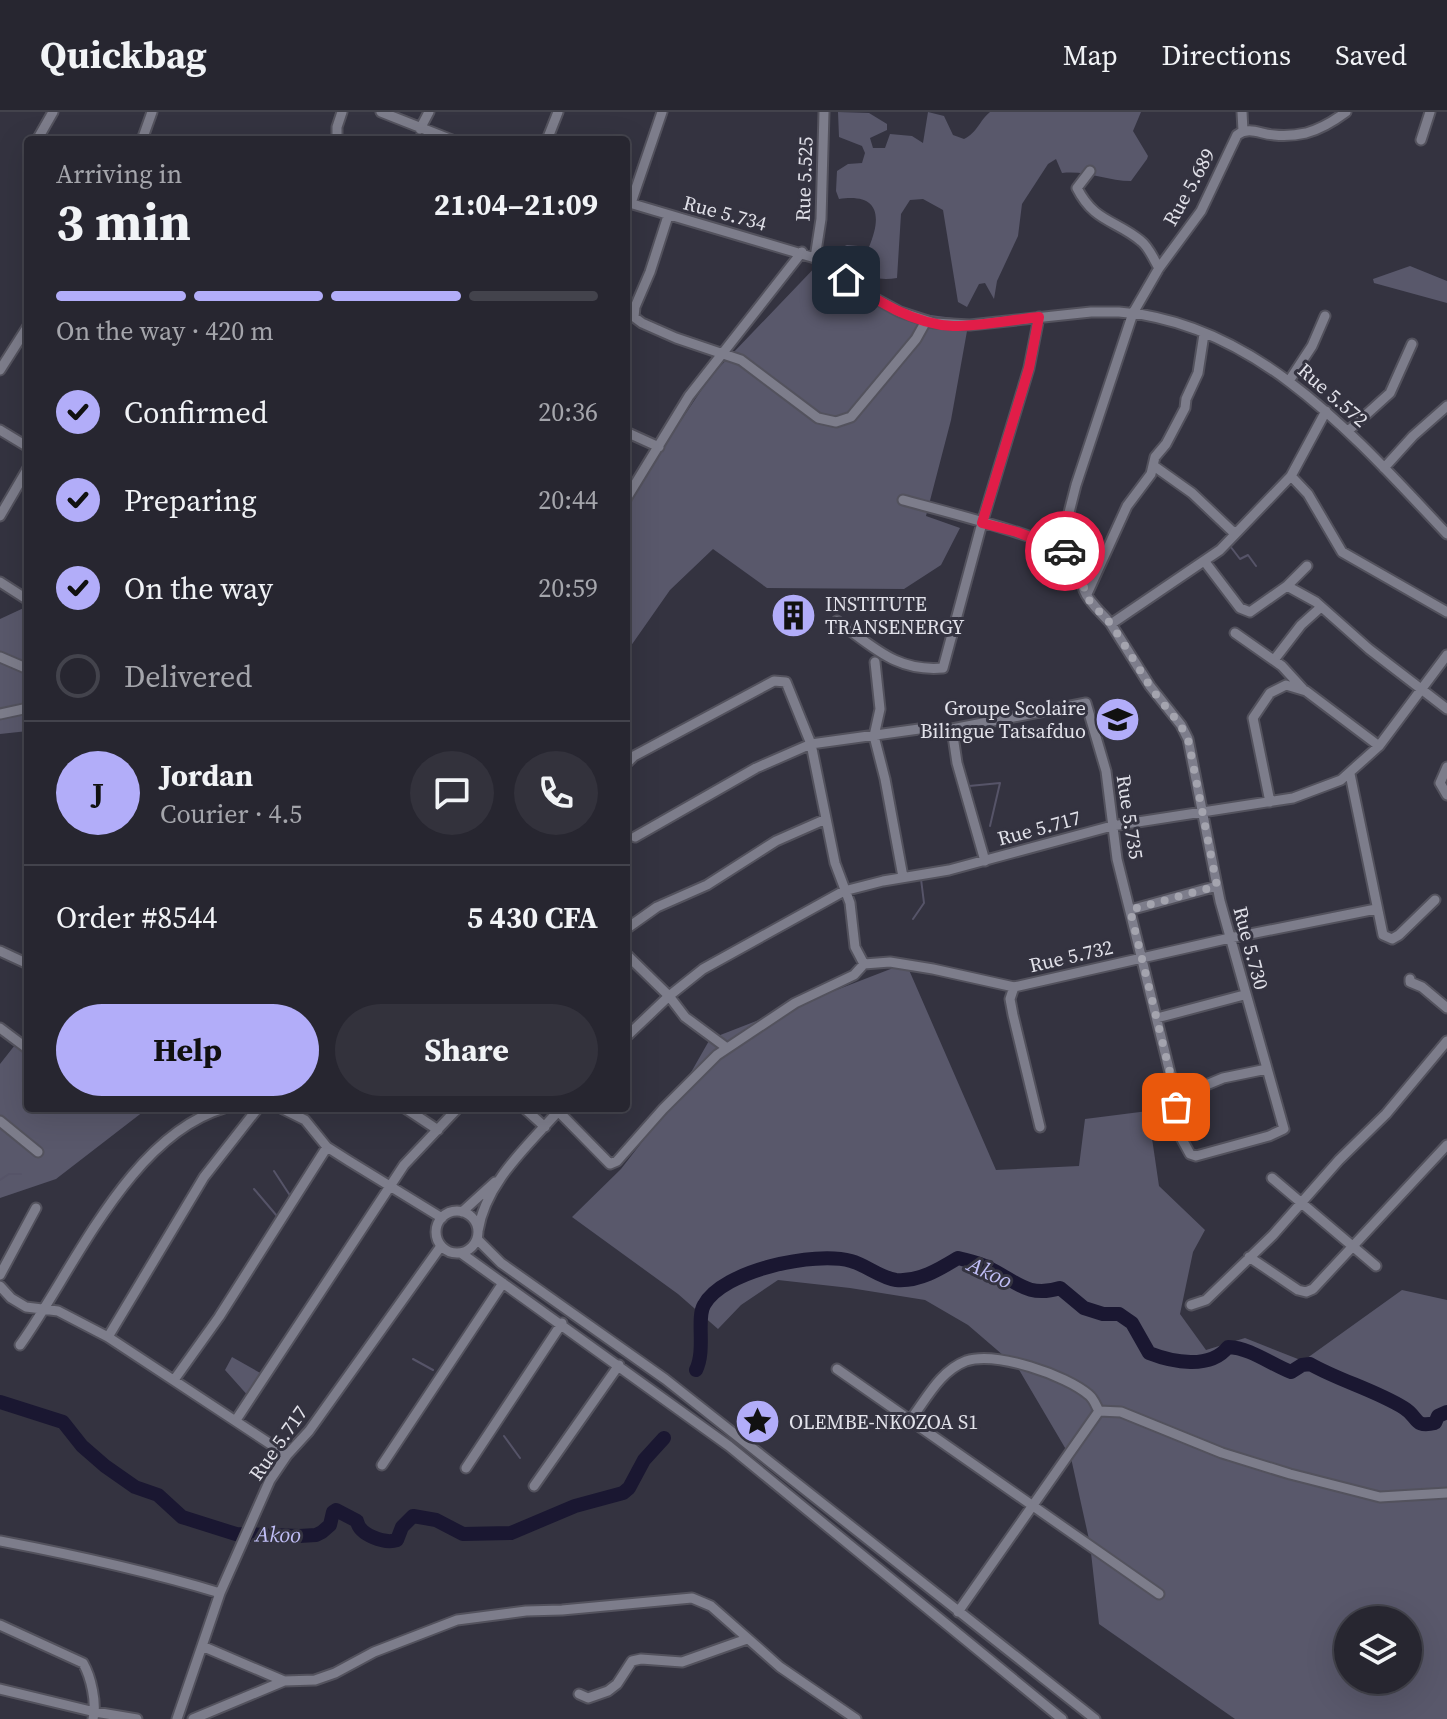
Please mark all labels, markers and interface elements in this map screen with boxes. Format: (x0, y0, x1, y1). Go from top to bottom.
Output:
text: Quickbag (40, 29, 207, 81)
text: Map (1063, 36, 1118, 74)
text: Directions (1162, 36, 1291, 74)
text: Saved (1335, 36, 1407, 74)
street label: Rue 5.525 (789, 136, 819, 222)
street label: Rue 5.689 (1156, 143, 1222, 231)
text: Arriving in (56, 156, 182, 192)
text: 21:04–21:09 (434, 184, 598, 225)
text: 3 min (56, 186, 191, 257)
street label: Rue 5.734 (680, 188, 770, 238)
pin (812, 246, 880, 314)
icon: home (824, 258, 868, 302)
text: On the way · 420 m (56, 313, 274, 349)
street label: Rue 5.572 (1292, 357, 1374, 433)
icon: check (56, 390, 100, 434)
text: Confirmed (124, 392, 268, 433)
text: 20:36 (538, 394, 598, 430)
icon: check (56, 478, 100, 522)
text: Preparing (124, 480, 257, 521)
text: 20:44 (538, 482, 598, 518)
courier (1025, 511, 1105, 591)
icon: car (1043, 529, 1087, 573)
icon: check (56, 566, 100, 610)
text: On the way (124, 568, 273, 609)
text: 20:59 (538, 570, 598, 606)
place label: INSTITUTE TRANSENERGY (825, 590, 965, 641)
building icon: INSTITUTE TRANSENERGY (770, 591, 818, 639)
text: Delivered (124, 656, 252, 697)
place label: Groupe Scolaire Bilingue Tatsafduo (920, 694, 1086, 745)
school or university icon: Groupe Scolaire Bilingue Tatsafduo (1093, 696, 1141, 744)
button: chat (410, 751, 494, 835)
button: phone (514, 751, 598, 835)
text: Jordan (160, 755, 253, 796)
text: J (92, 773, 104, 814)
street label: Rue 5.735 (1110, 773, 1150, 861)
text: Courier · 4.5 (160, 796, 302, 832)
street label: Rue 5.717 (994, 803, 1084, 853)
text: Order #8544 (56, 897, 217, 938)
text: 5 430 CFA (467, 897, 598, 938)
street label: Rue 5.730 (1226, 903, 1276, 993)
street label: Rue 5.732 (1026, 933, 1116, 979)
button: Help (56, 1004, 319, 1096)
button: Share (335, 1004, 598, 1096)
pin (1142, 1073, 1210, 1141)
icon: bag (1154, 1085, 1198, 1129)
water label: Akoo (961, 1248, 1017, 1295)
place icon: OLEMBE-NKOZOA S1 (734, 1398, 782, 1446)
street label: Rue 5.717 (242, 1400, 314, 1486)
place label: OLEMBE-NKOZOA S1 (789, 1408, 978, 1436)
water label: Akoo (253, 1519, 301, 1549)
map controls (1334, 1606, 1422, 1694)
button: layers (1334, 1606, 1422, 1694)

